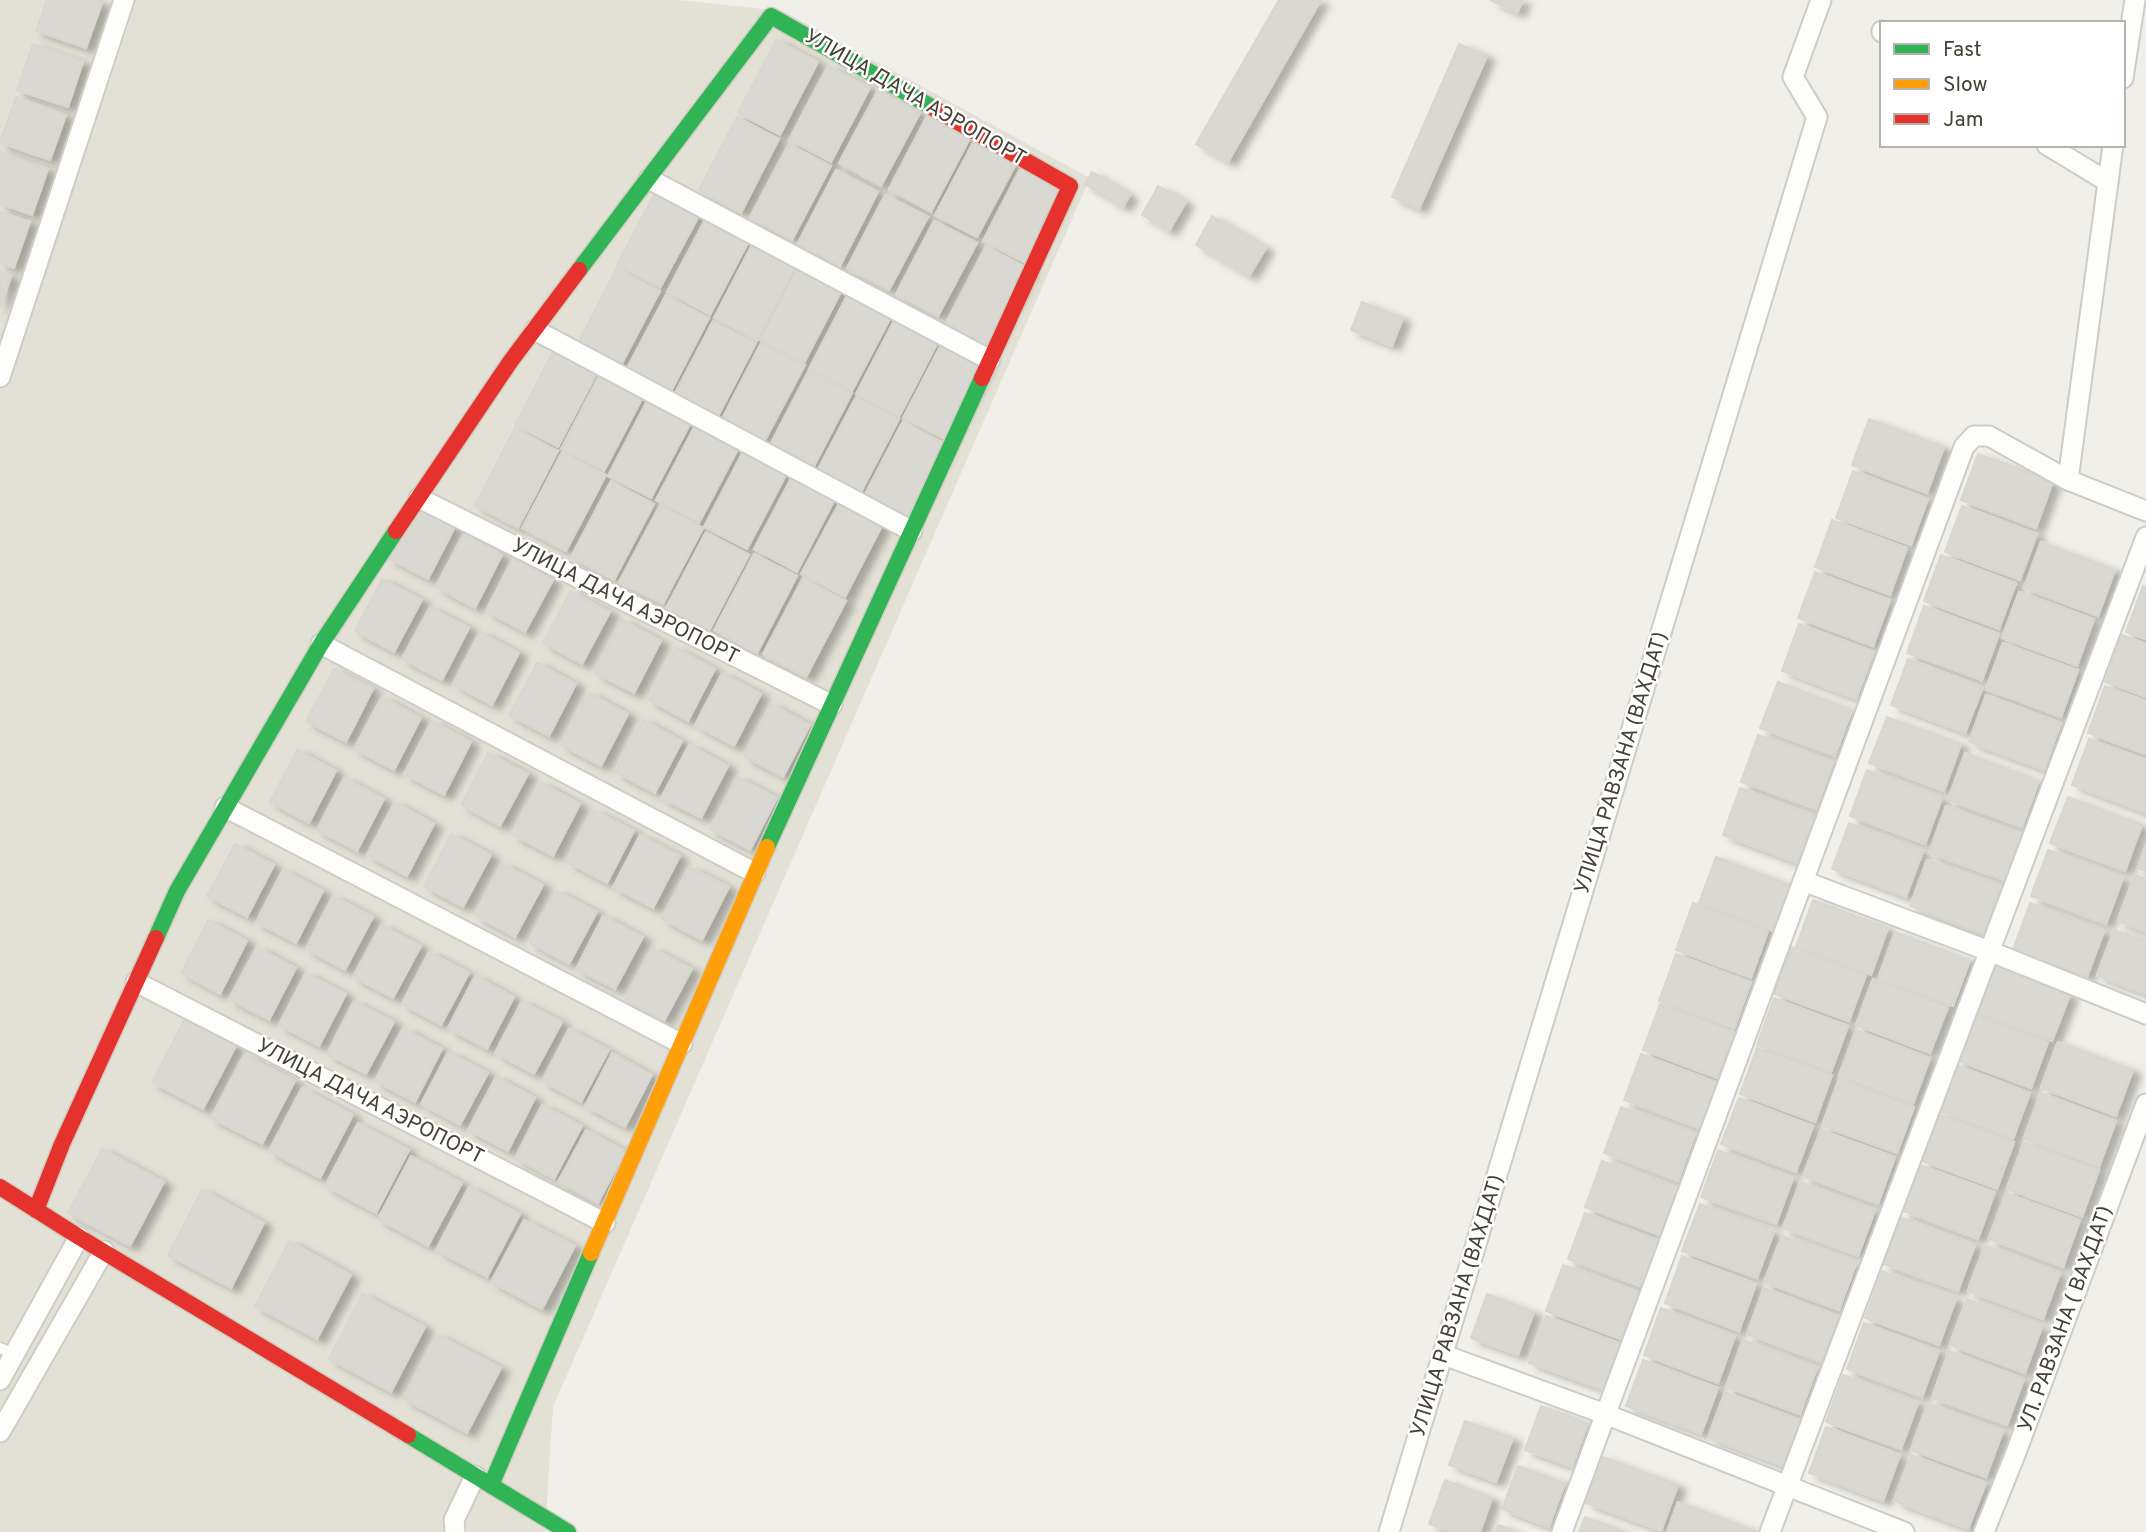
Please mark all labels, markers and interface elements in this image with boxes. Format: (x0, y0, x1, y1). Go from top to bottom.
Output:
legend (1880, 21, 2125, 147)
street label: УЛИЦА ДАЧА АЭРОПОРТ (799, 23, 1031, 173)
text: Fast (1943, 37, 1982, 64)
text: Slow (1943, 72, 1988, 99)
text: Jam (1943, 107, 1984, 134)
street label: УЛИЦА ДАЧА АЭРОПОРТ (507, 533, 743, 671)
street label: УЛИЦА РАВЗАНА (ВАХДАТ) (1569, 629, 1675, 897)
street label: УЛИЦА ДАЧА АЭРОПОРТ (252, 1033, 488, 1171)
street label: УЛИЦА РАВЗАНА (ВАХДАТ) (1405, 1172, 1511, 1440)
street label: УЛ. РАВЗАНА ( ВАХДАТ) (2012, 1202, 2120, 1436)

